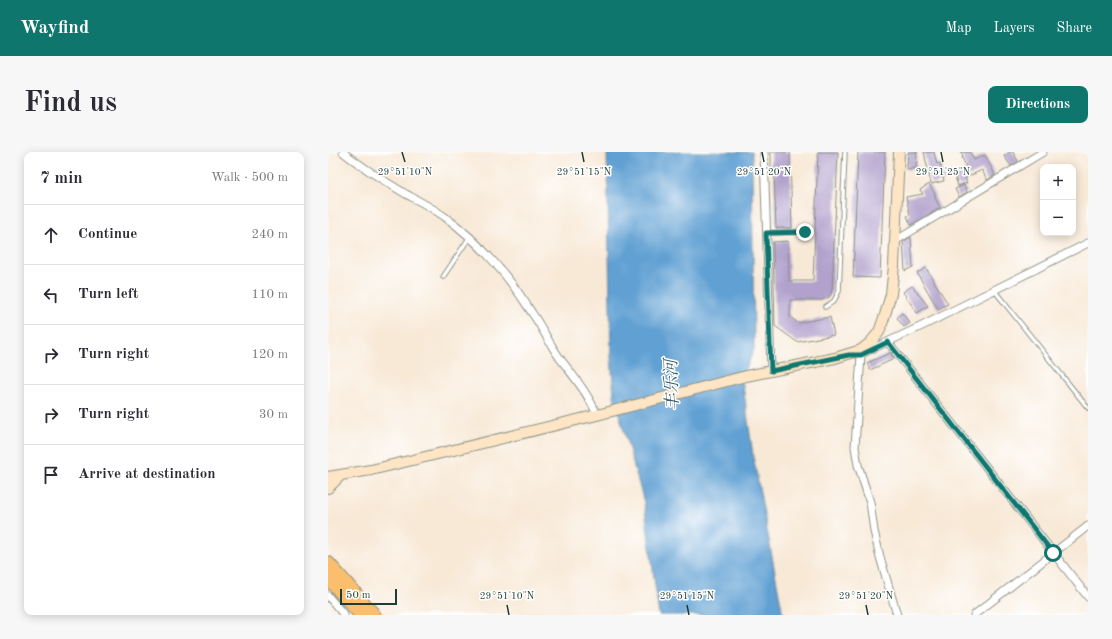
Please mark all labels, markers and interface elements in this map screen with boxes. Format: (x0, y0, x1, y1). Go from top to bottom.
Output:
text: Wayfind (20, 19, 89, 38)
text: Map (946, 21, 972, 35)
text: Layers (994, 21, 1035, 35)
text: Share (1057, 21, 1092, 35)
button: Directions (988, 86, 1088, 123)
text: Find us (24, 90, 117, 118)
map controls (1040, 164, 1076, 236)
button: + (1040, 164, 1076, 200)
text: 29°51'10"N (378, 167, 433, 177)
text: 29°51'15"N (557, 167, 612, 177)
text: 29°51'20"N (737, 167, 792, 177)
text: 29°51'25"N (916, 167, 971, 177)
text: 7 min (40, 170, 83, 187)
text: Walk · 500 m (211, 171, 288, 184)
button: − (1040, 200, 1076, 236)
route end (796, 223, 814, 241)
icon: ahead (40, 224, 62, 246)
text: Continue (78, 227, 137, 242)
text: 240 m (251, 228, 288, 241)
icon: left (40, 284, 62, 306)
text: Turn left (78, 287, 138, 302)
text: 110 m (251, 288, 288, 301)
icon: right (40, 344, 62, 366)
text: Turn right (78, 347, 149, 362)
text: 120 m (251, 348, 288, 361)
water label: 丰乐河 (661, 356, 682, 411)
icon: right (40, 404, 62, 426)
text: Turn right (78, 407, 149, 422)
text: 30 m (259, 408, 288, 421)
icon: arrive (40, 464, 62, 486)
text: Arrive at destination (78, 467, 216, 482)
route start (1044, 544, 1062, 562)
scale bar (340, 587, 397, 606)
text: 50 m (346, 590, 371, 601)
text: 29°51'10"N (480, 591, 535, 601)
text: 29°51'15"N (660, 591, 715, 601)
text: 29°51'20"N (839, 591, 894, 601)

